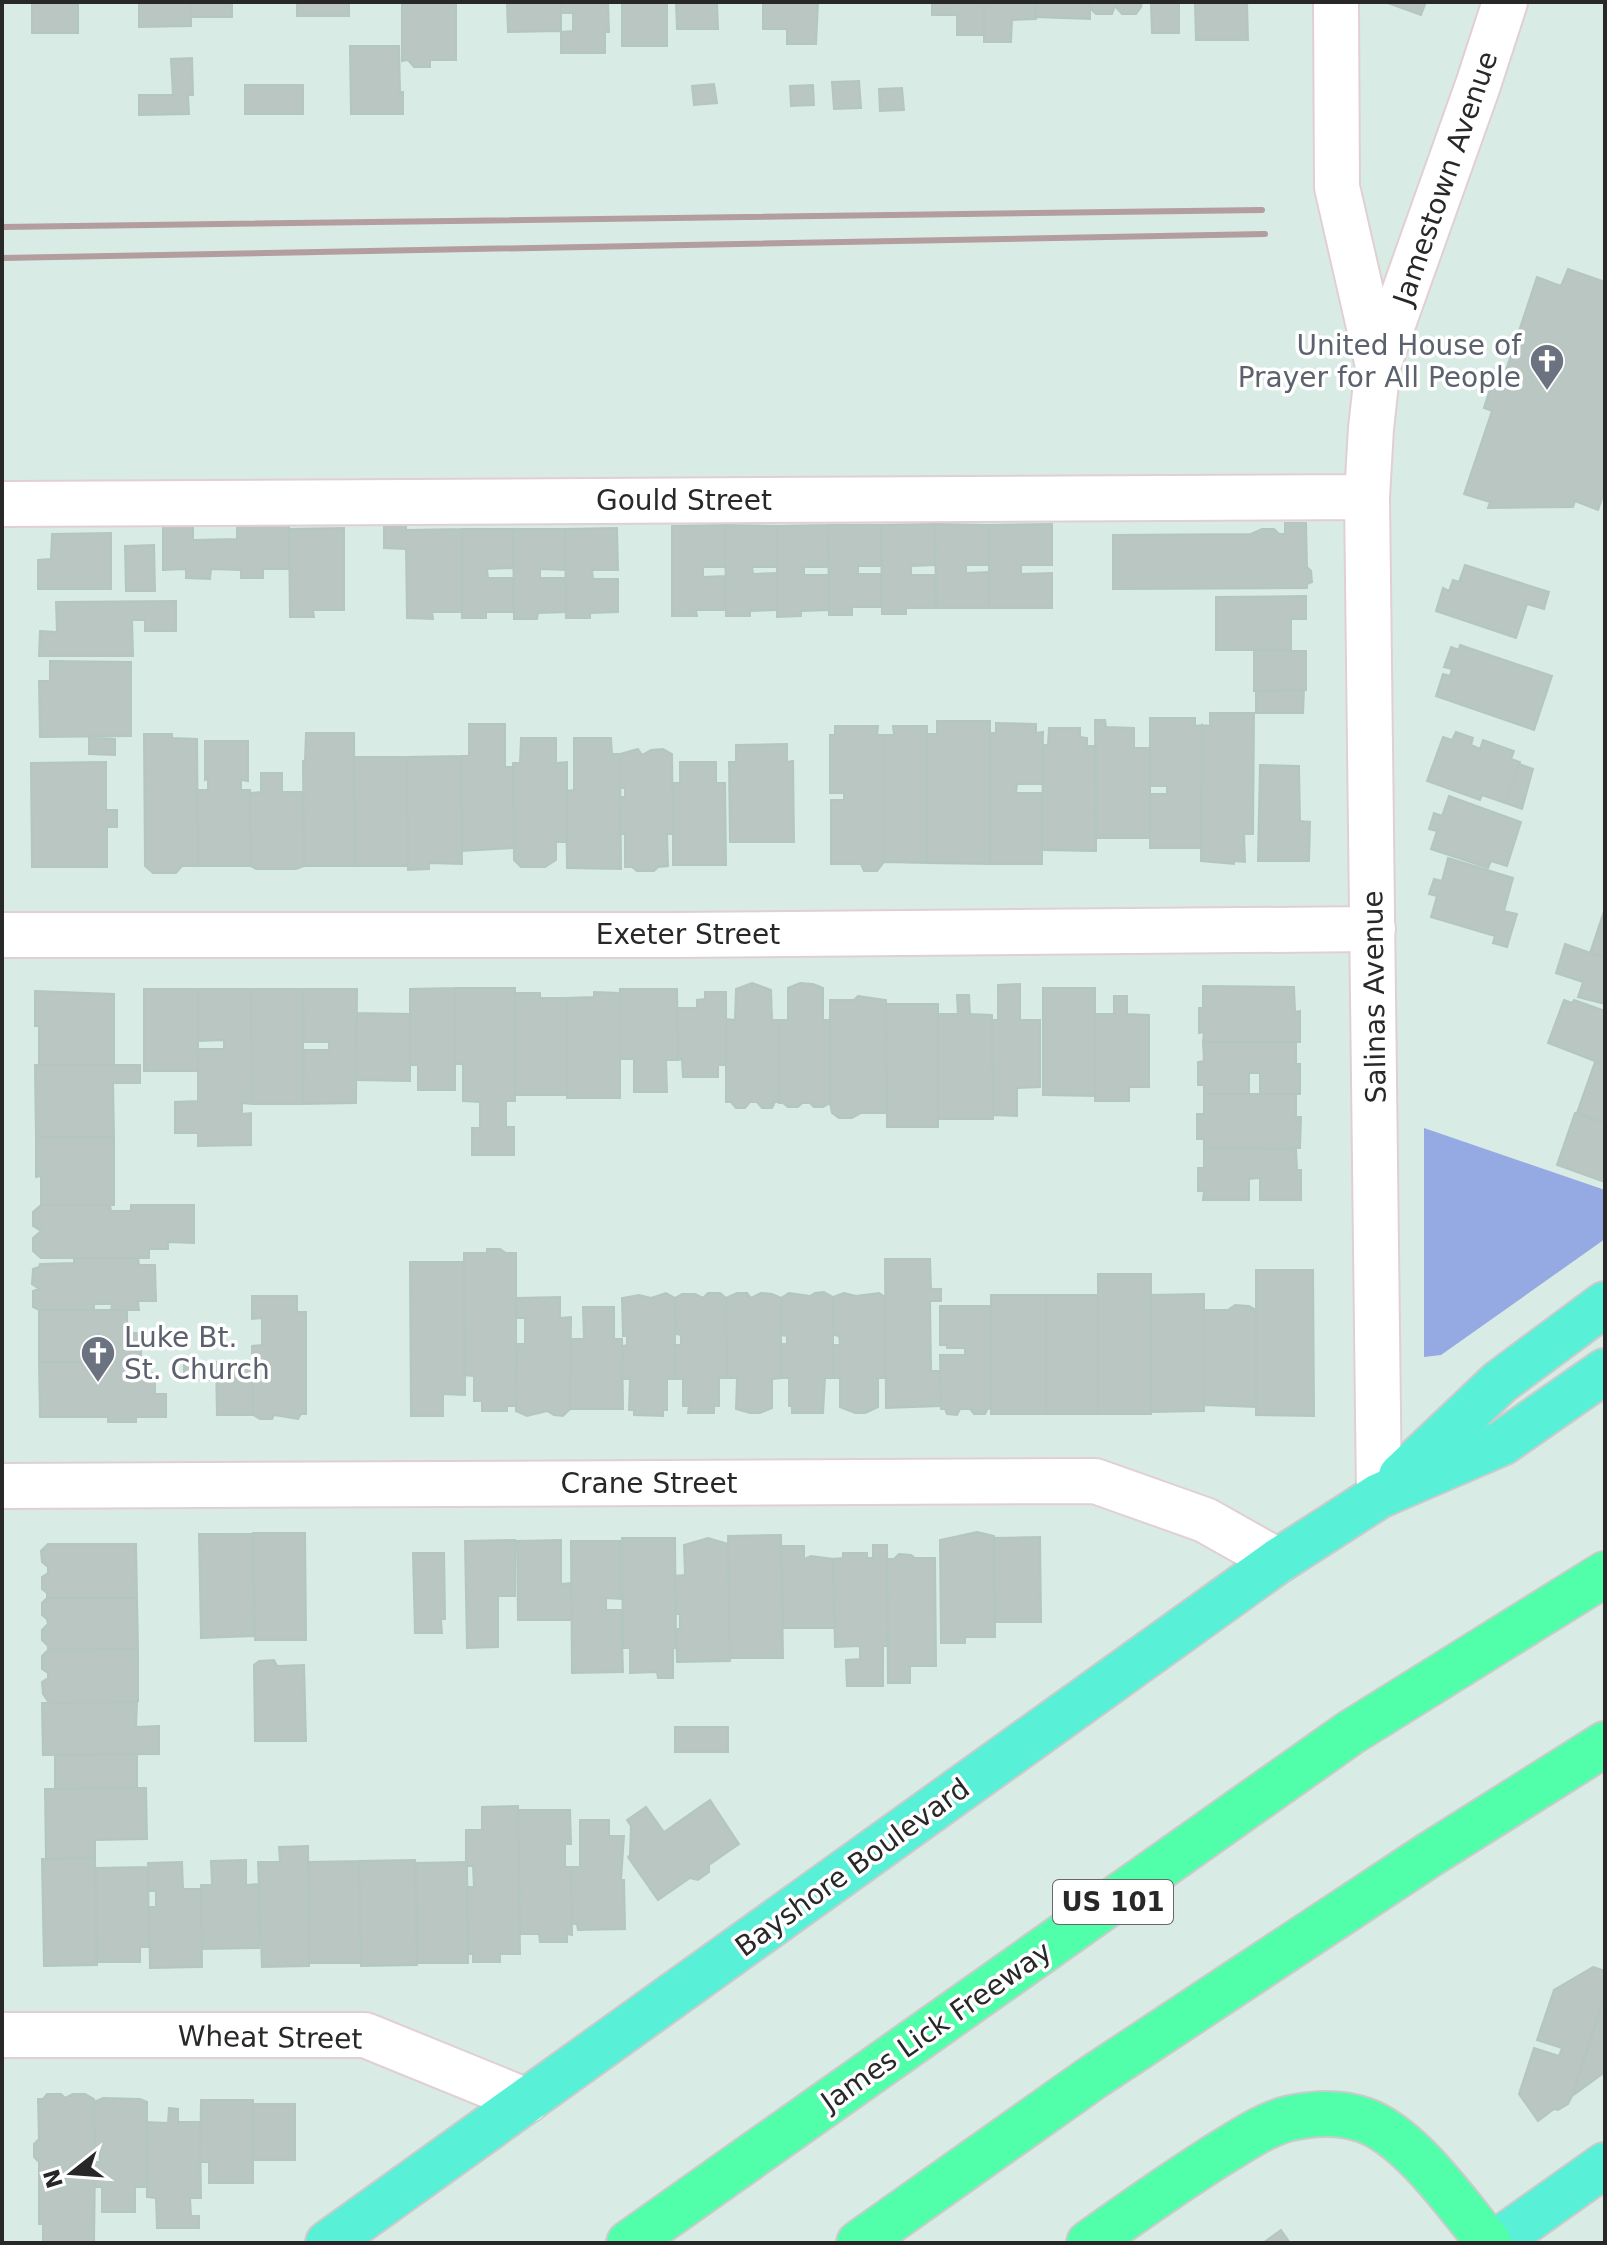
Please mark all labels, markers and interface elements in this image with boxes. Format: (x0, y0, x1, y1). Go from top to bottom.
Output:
street label: Jamestown Avenue (1386, 47, 1504, 311)
place label: United House of Prayer for All People (1238, 329, 1522, 394)
church icon: United House of Prayer for All People (1528, 342, 1566, 392)
street label: Gould Street (596, 484, 772, 517)
street label: Salinas Avenue (1356, 890, 1393, 1104)
street label: Exeter Street (596, 918, 780, 951)
place label: Luke Bt. St. Church (124, 1321, 270, 1386)
church icon: Luke Bt. St. Church (79, 1334, 117, 1384)
street label: Crane Street (560, 1467, 738, 1500)
street label: Bayshore Boulevard (729, 1771, 976, 1963)
road number: US 101 (1053, 1880, 1173, 1924)
street label: James Lick Freeway (813, 1935, 1058, 2119)
street label: Wheat Street (177, 2019, 363, 2056)
north arrow (32, 2133, 112, 2213)
text: N (39, 2166, 68, 2191)

